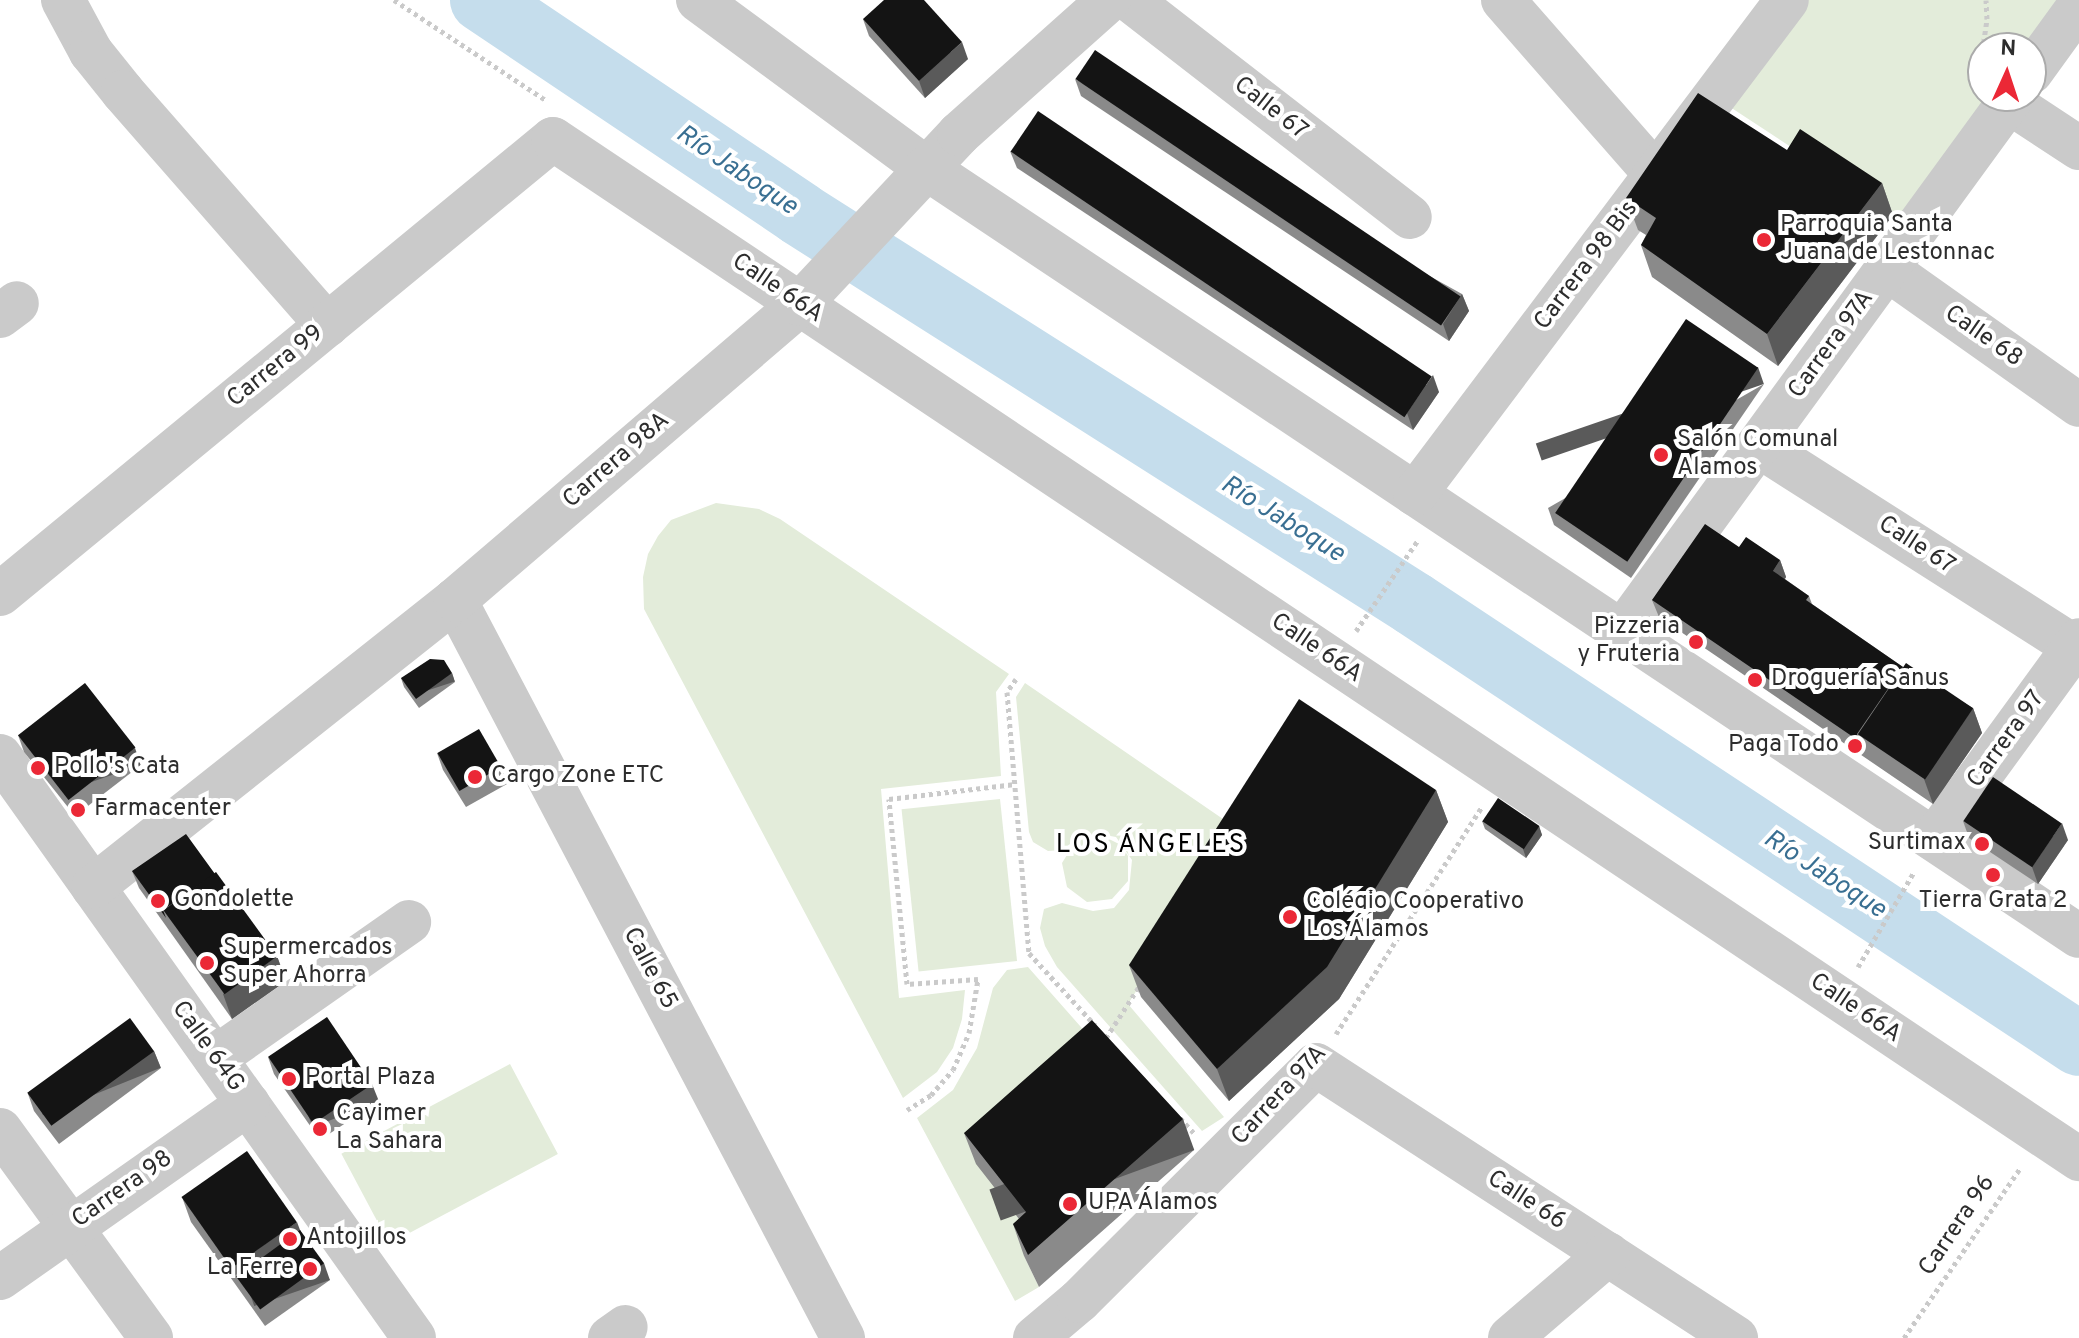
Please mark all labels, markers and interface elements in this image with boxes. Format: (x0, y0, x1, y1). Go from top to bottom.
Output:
north arrow (1967, 32, 2047, 112)
text: N (2000, 36, 2017, 63)
street label: Calle 67 (1227, 71, 1313, 147)
water label: Río Jaboque (669, 119, 803, 223)
street label: Carrera 98 Bis (1529, 196, 1645, 336)
place label: Parroquia Santa Juana de Lestonnac (1780, 212, 1995, 268)
marker: Parroquia Santa Juana de Lestonnac (1755, 231, 1773, 249)
street label: Calle 66A (726, 248, 828, 330)
street label: Carrera 97A (1783, 285, 1881, 405)
street label: Calle 68 (1939, 300, 2027, 374)
street label: Carrera 99 (222, 320, 330, 414)
street label: Carrera 98A (558, 407, 676, 515)
place label: Salón Comunal Alamos (1677, 427, 1838, 483)
marker: Salón Comunal Alamos (1652, 446, 1670, 464)
water label: Río Jaboque (1215, 470, 1349, 570)
street label: Calle 67 (1872, 511, 1960, 581)
street label: Calle 66A (1265, 608, 1367, 690)
place label: Pizzeria y Fruteria (1577, 614, 1680, 670)
marker: Pizzeria y Fruteria (1687, 633, 1705, 651)
place label: Droguería Sanus (1771, 666, 1949, 694)
marker: Droguería Sanus (1746, 671, 1764, 689)
street label: Carrera 97 (1962, 686, 2052, 794)
place label: Paga Todo (1727, 732, 1839, 760)
marker: Paga Todo (1846, 737, 1864, 755)
place label: Pollo's Cata (54, 754, 180, 782)
marker: Pollo's Cata (29, 759, 47, 777)
place label: Cargo Zone ETC (491, 763, 664, 791)
marker: Cargo Zone ETC (466, 768, 484, 786)
place label: Farmacenter (94, 796, 231, 824)
marker: Farmacenter (69, 801, 87, 819)
water label: Río Jaboque (1757, 824, 1891, 926)
district label: LOS ÁNGELES (1055, 830, 1247, 862)
place label: Surtimax (1868, 830, 1966, 858)
marker: Surtimax (1973, 835, 1991, 853)
marker: Tierra Grata 2 (1984, 866, 2002, 884)
place label: Gondolette (174, 887, 294, 915)
place label: Tierra Grata 2 (1919, 888, 2067, 916)
place label: Colégio Cooperativo Los Álamos (1306, 889, 1524, 945)
marker: Gondolette (149, 892, 167, 910)
marker: Colégio Cooperativo Los Álamos (1281, 908, 1299, 926)
street label: Calle 65 (616, 923, 682, 1015)
place label: Supermercados Super Ahorra (223, 935, 393, 991)
marker: Supermercados Super Ahorra (198, 954, 216, 972)
street label: Calle 66A (1804, 968, 1906, 1050)
street label: Calle 64G (164, 996, 250, 1098)
street label: Carrera 97A (1226, 1040, 1334, 1152)
place label: Portal Plaza (305, 1065, 435, 1093)
marker: Portal Plaza (280, 1070, 298, 1088)
place label: Cayimer La Sahara (336, 1101, 443, 1157)
marker: Cayimer La Sahara (311, 1120, 329, 1138)
street label: Carrera 98 (67, 1145, 179, 1235)
street label: Calle 66 (1481, 1165, 1571, 1237)
street label: Carrera 96 (1914, 1170, 2002, 1282)
place label: UPA Álamos (1088, 1190, 1220, 1218)
marker: UPA Álamos (1059, 1193, 1081, 1215)
place label: Antojillos (306, 1225, 407, 1253)
marker: Antojillos (281, 1230, 299, 1248)
place label: La Ferre (207, 1255, 294, 1283)
marker: La Ferre (301, 1260, 319, 1278)

